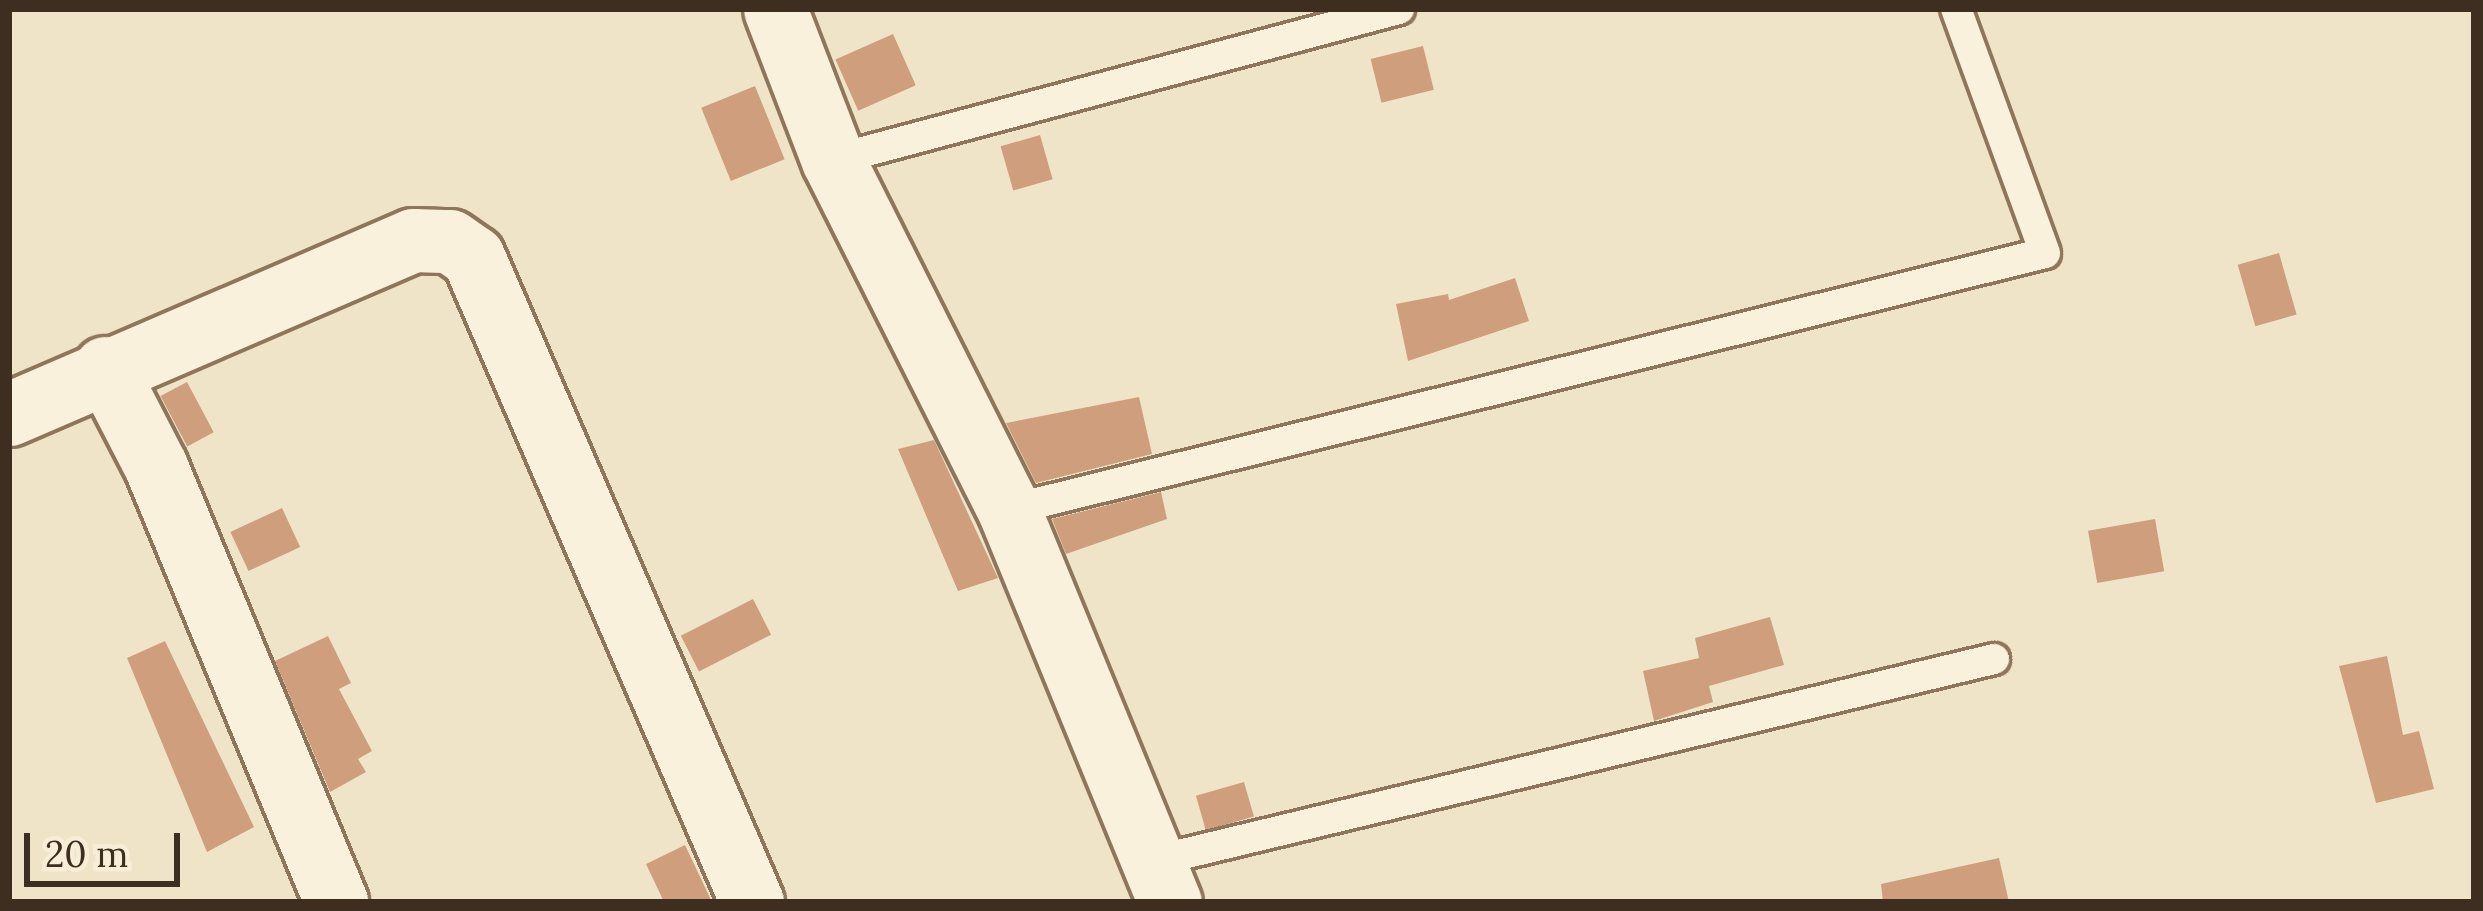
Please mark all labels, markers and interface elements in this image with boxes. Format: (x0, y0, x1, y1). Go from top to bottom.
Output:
scale bar (30, 809, 186, 883)
text: 20 m (45, 831, 128, 877)

